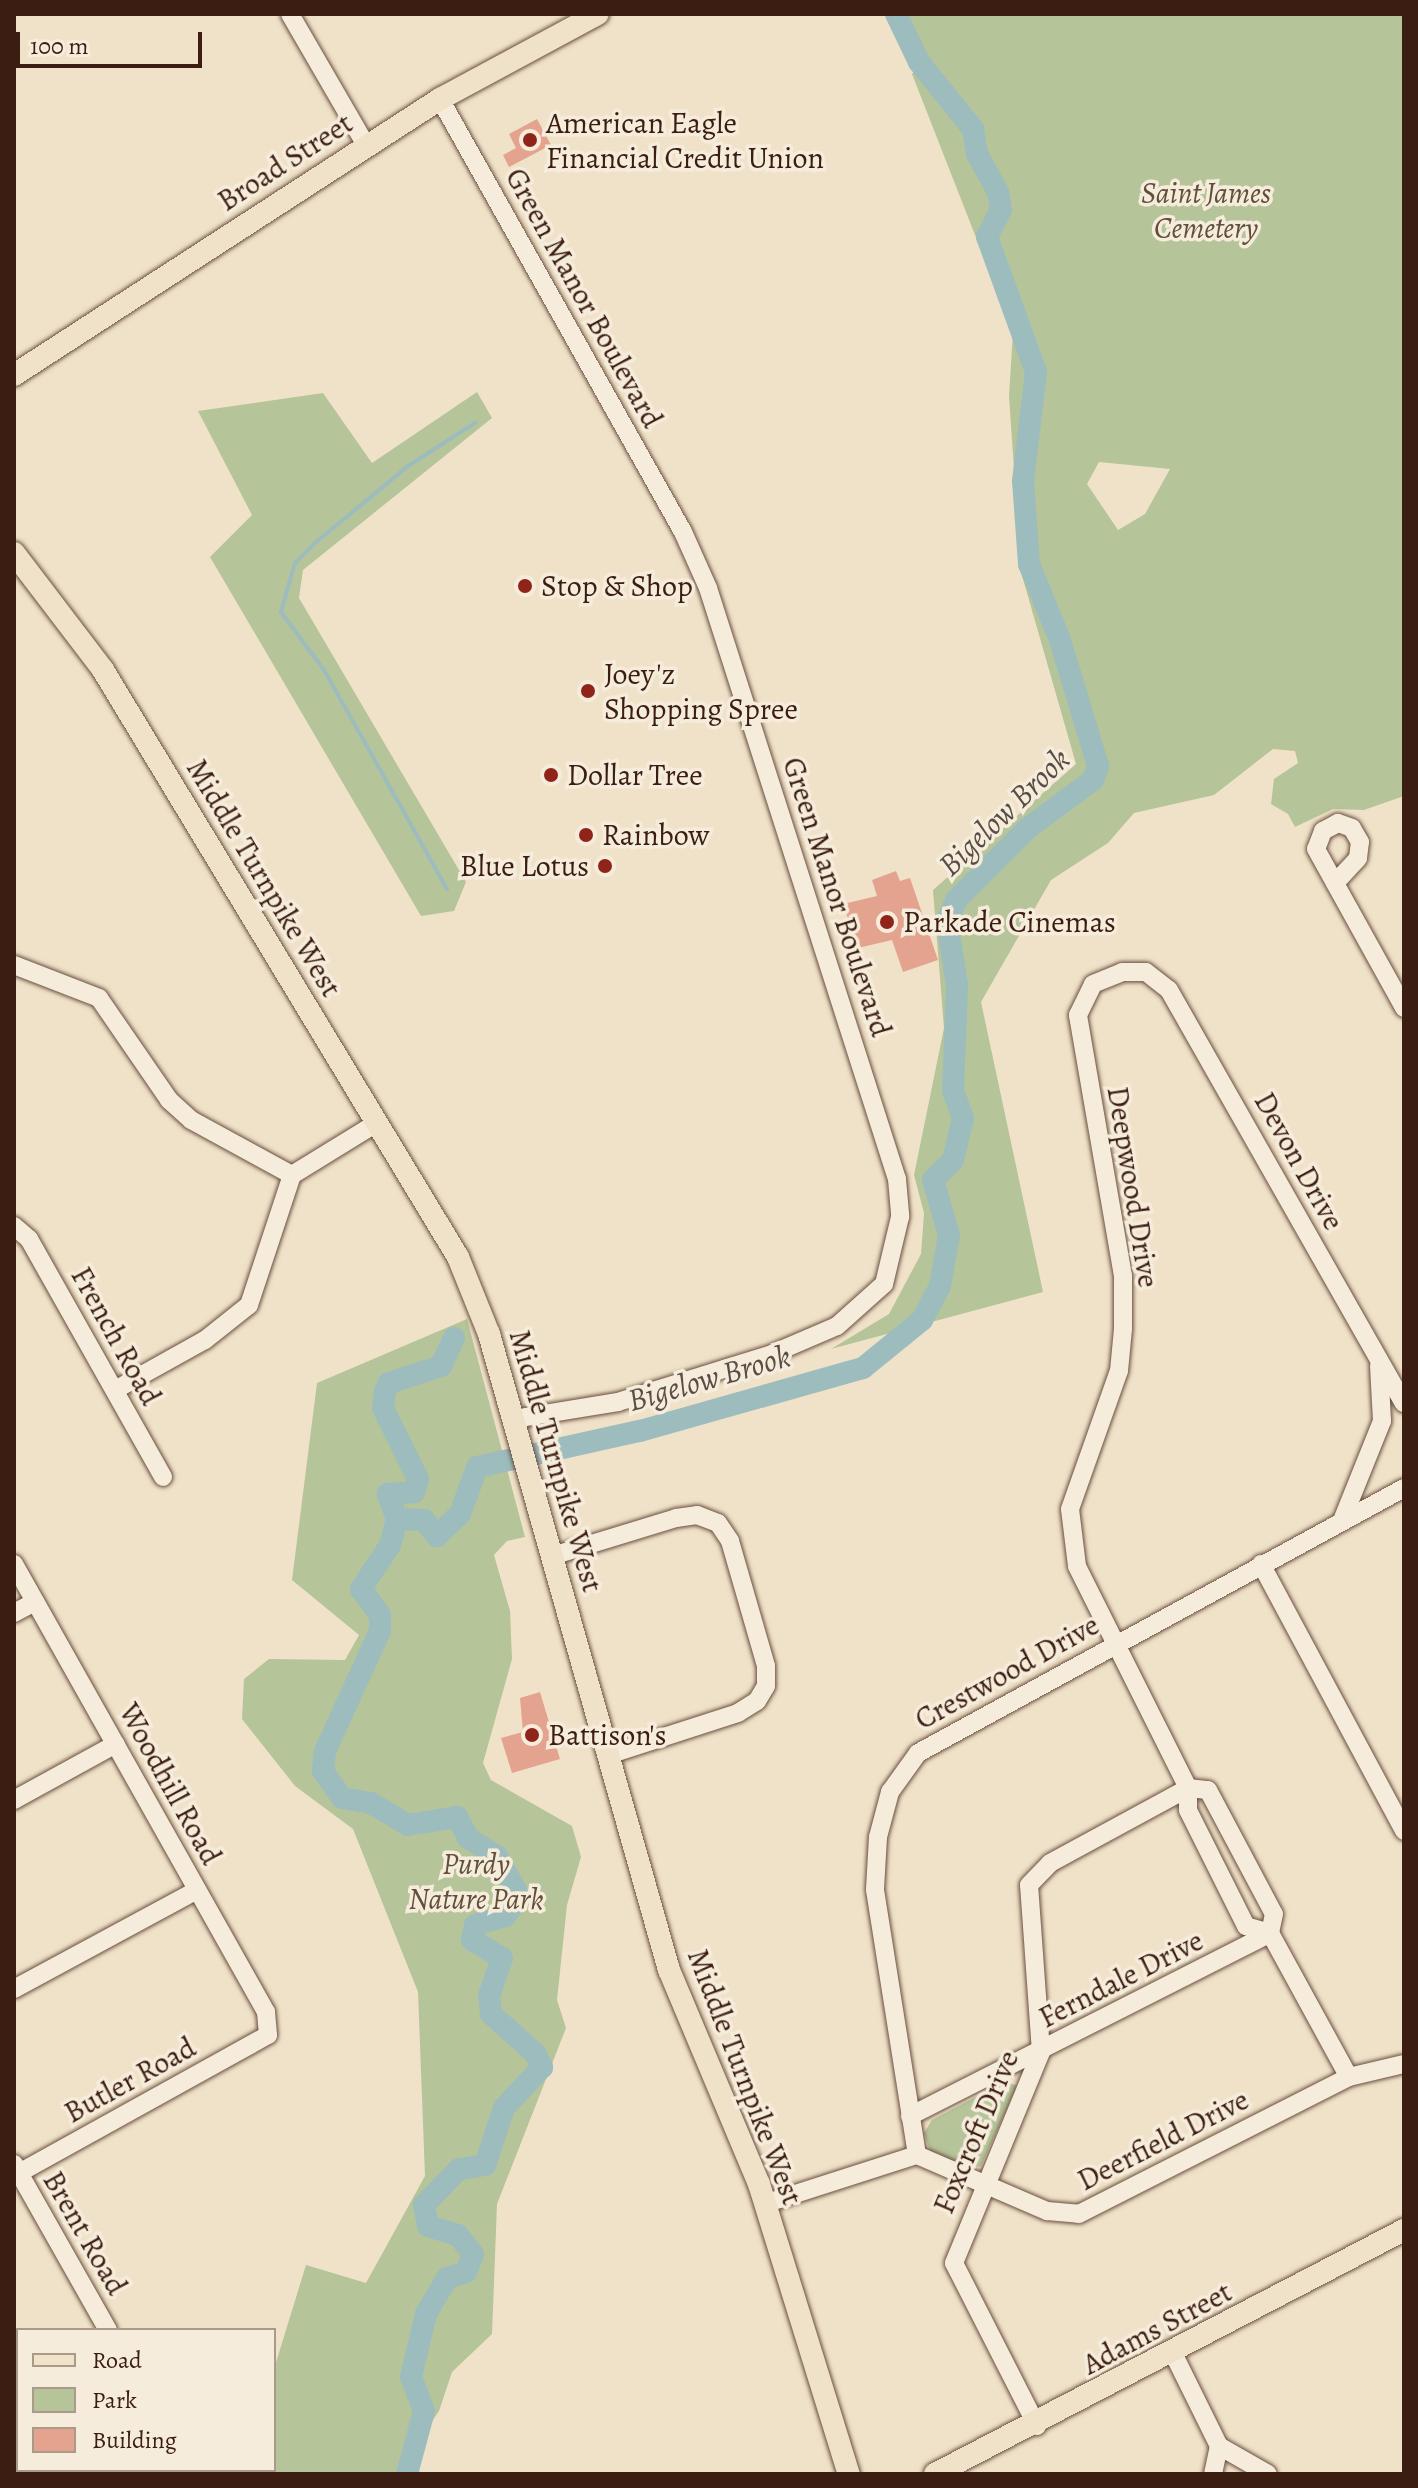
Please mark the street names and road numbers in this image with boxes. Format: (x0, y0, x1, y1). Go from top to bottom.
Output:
street label: Broad Street (211, 105, 359, 219)
street label: Green Manor Boulevard (498, 162, 670, 434)
street label: Middle Turnpike West (179, 752, 349, 1004)
street label: Green Manor Boulevard (775, 753, 899, 1041)
street label: Deepwood Drive (1099, 1084, 1167, 1290)
street label: Devon Drive (1246, 1086, 1352, 1236)
street label: French Road (63, 1260, 169, 1412)
street label: Middle Turnpike West (501, 1326, 611, 1596)
street label: Crestwood Drive (909, 1607, 1105, 1737)
street label: Woodhill Road (111, 1697, 229, 1871)
street label: Ferndale Drive (1033, 1922, 1209, 2036)
street label: Middle Turnpike West (680, 1944, 810, 2210)
street label: Butler Road (58, 2029, 202, 2131)
street label: Foxcroft Drive (926, 2045, 1026, 2219)
street label: Deerfield Drive (1071, 2081, 1255, 2199)
street label: Brent Road (35, 2165, 135, 2301)
street label: Adams Street (1076, 2274, 1238, 2382)

